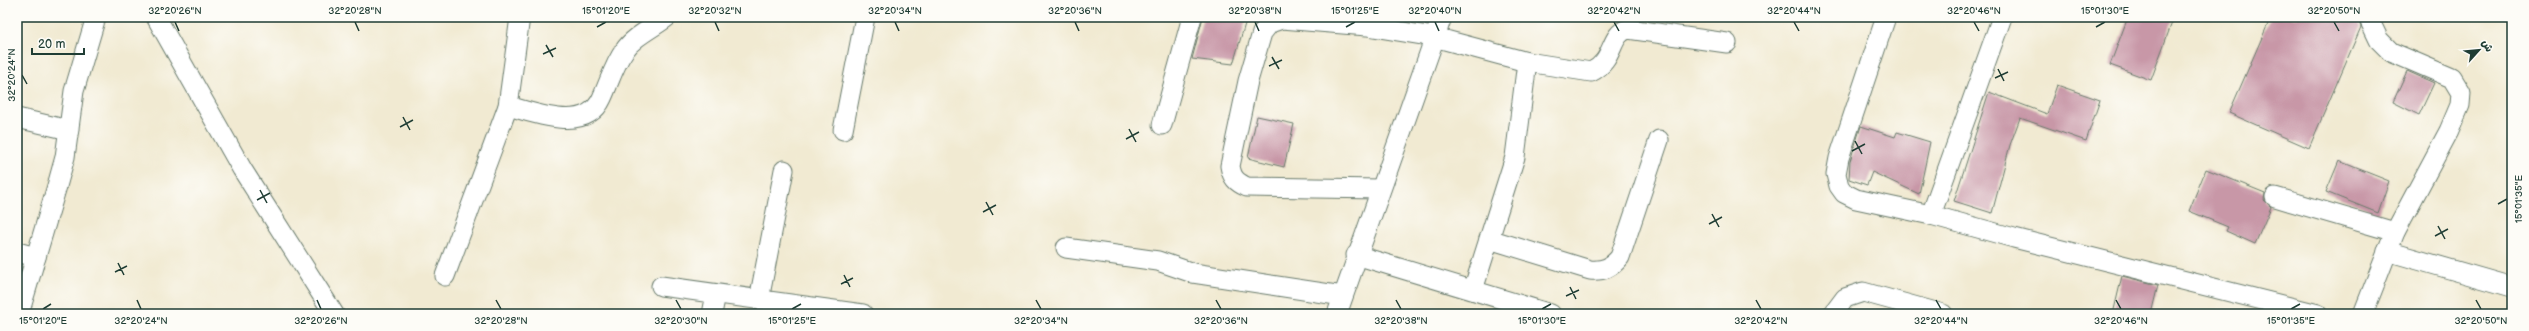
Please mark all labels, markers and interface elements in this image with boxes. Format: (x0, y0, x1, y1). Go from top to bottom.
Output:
text: 32°20'26"N (148, 5, 202, 17)
text: 32°20'28"N (328, 5, 382, 17)
text: 15°01'20"E (582, 5, 630, 17)
text: 32°20'32"N (688, 5, 742, 17)
text: 32°20'34"N (868, 5, 922, 17)
text: 32°20'36"N (1048, 5, 1102, 17)
text: 32°20'38"N (1228, 5, 1282, 17)
text: 15°01'25"E (1331, 5, 1379, 17)
text: 32°20'40"N (1408, 5, 1462, 17)
text: 32°20'42"N (1587, 5, 1641, 17)
text: 32°20'44"N (1767, 5, 1821, 17)
text: 32°20'46"N (1947, 5, 2001, 17)
text: 15°01'30"E (2081, 5, 2130, 17)
text: 32°20'50"N (2307, 5, 2361, 17)
scale bar (32, 30, 84, 56)
north arrow (2459, 30, 2499, 70)
text: 20 m (38, 37, 65, 52)
text: ش (2479, 37, 2496, 54)
text: 32°20'24"N (6, 48, 18, 102)
text: 15°01'35"E (2513, 174, 2525, 223)
text: 15°01'20"E (19, 315, 67, 327)
text: 32°20'24"N (114, 315, 168, 327)
text: 32°20'26"N (294, 315, 348, 327)
text: 32°20'28"N (474, 315, 528, 327)
text: 32°20'30"N (654, 315, 708, 327)
text: 15°01'25"E (768, 315, 816, 327)
text: 32°20'34"N (1014, 315, 1068, 327)
text: 32°20'36"N (1194, 315, 1248, 327)
text: 32°20'38"N (1374, 315, 1428, 327)
text: 15°01'30"E (1518, 315, 1567, 327)
text: 32°20'42"N (1734, 315, 1788, 327)
text: 32°20'44"N (1914, 315, 1968, 327)
text: 32°20'46"N (2094, 315, 2148, 327)
text: 15°01'35"E (2267, 315, 2316, 327)
text: 32°20'50"N (2454, 315, 2508, 327)

